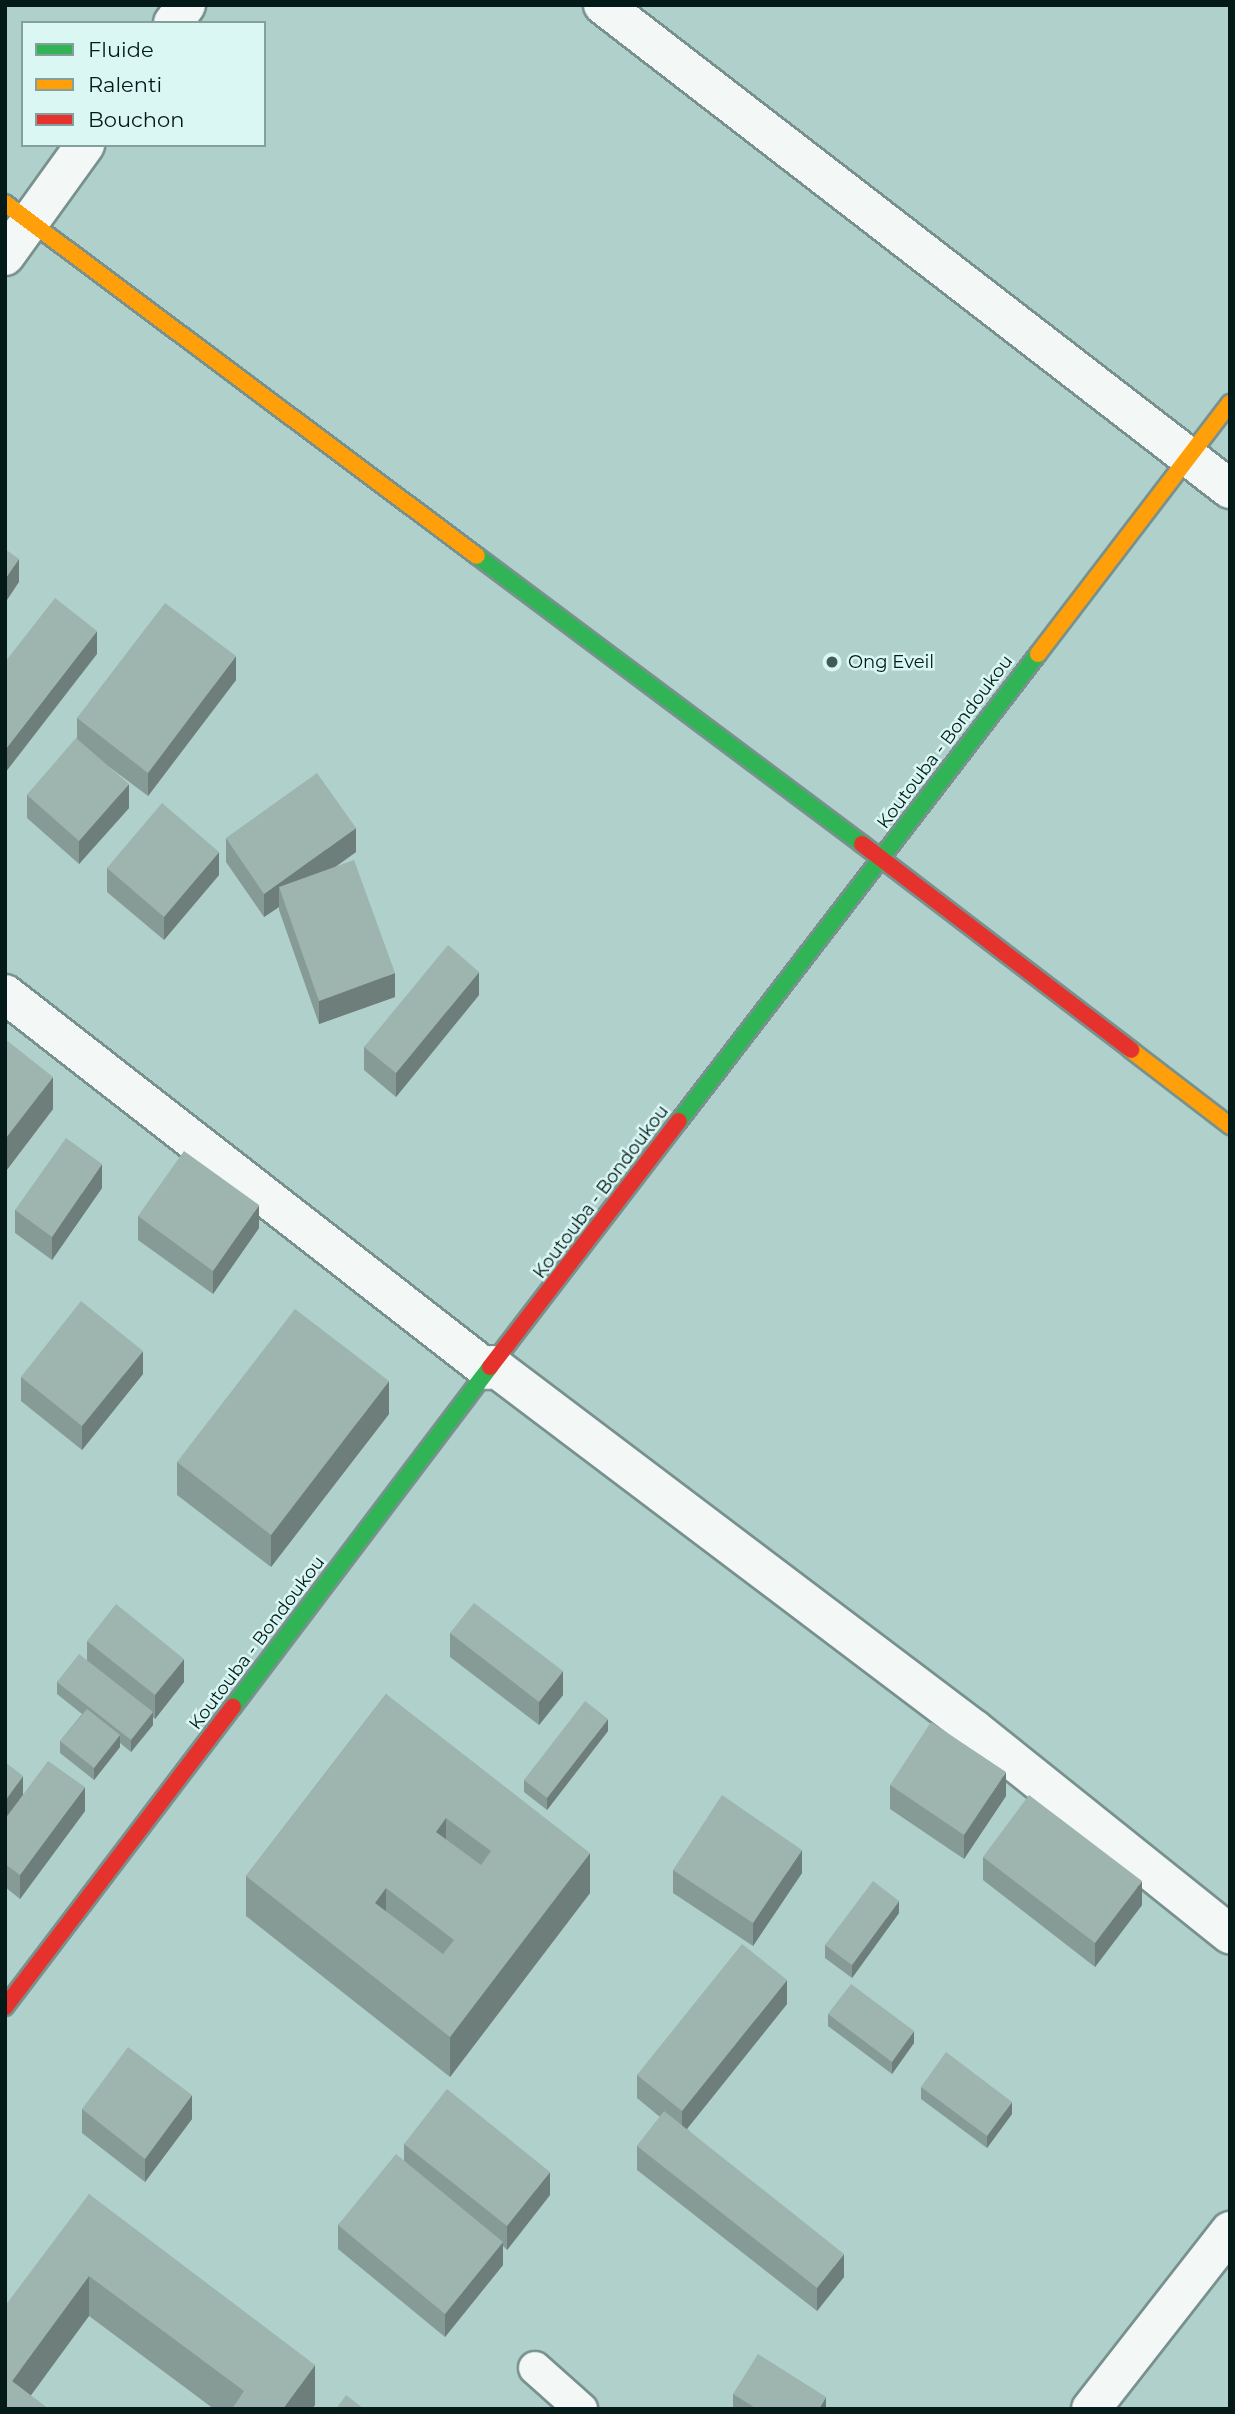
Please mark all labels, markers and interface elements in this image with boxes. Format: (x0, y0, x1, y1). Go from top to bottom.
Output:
legend (21, 21, 266, 147)
text: Fluide (88, 37, 154, 62)
text: Ralenti (88, 72, 162, 97)
text: Bouchon (88, 107, 184, 132)
place label: Ong Eveil (848, 651, 934, 673)
street label: Koutouba - Bondoukou (873, 651, 1017, 833)
marker: Ong Eveil (822, 652, 842, 672)
street label: Koutouba - Bondoukou (529, 1101, 673, 1283)
street label: Koutouba - Bondoukou (185, 1552, 329, 1734)

